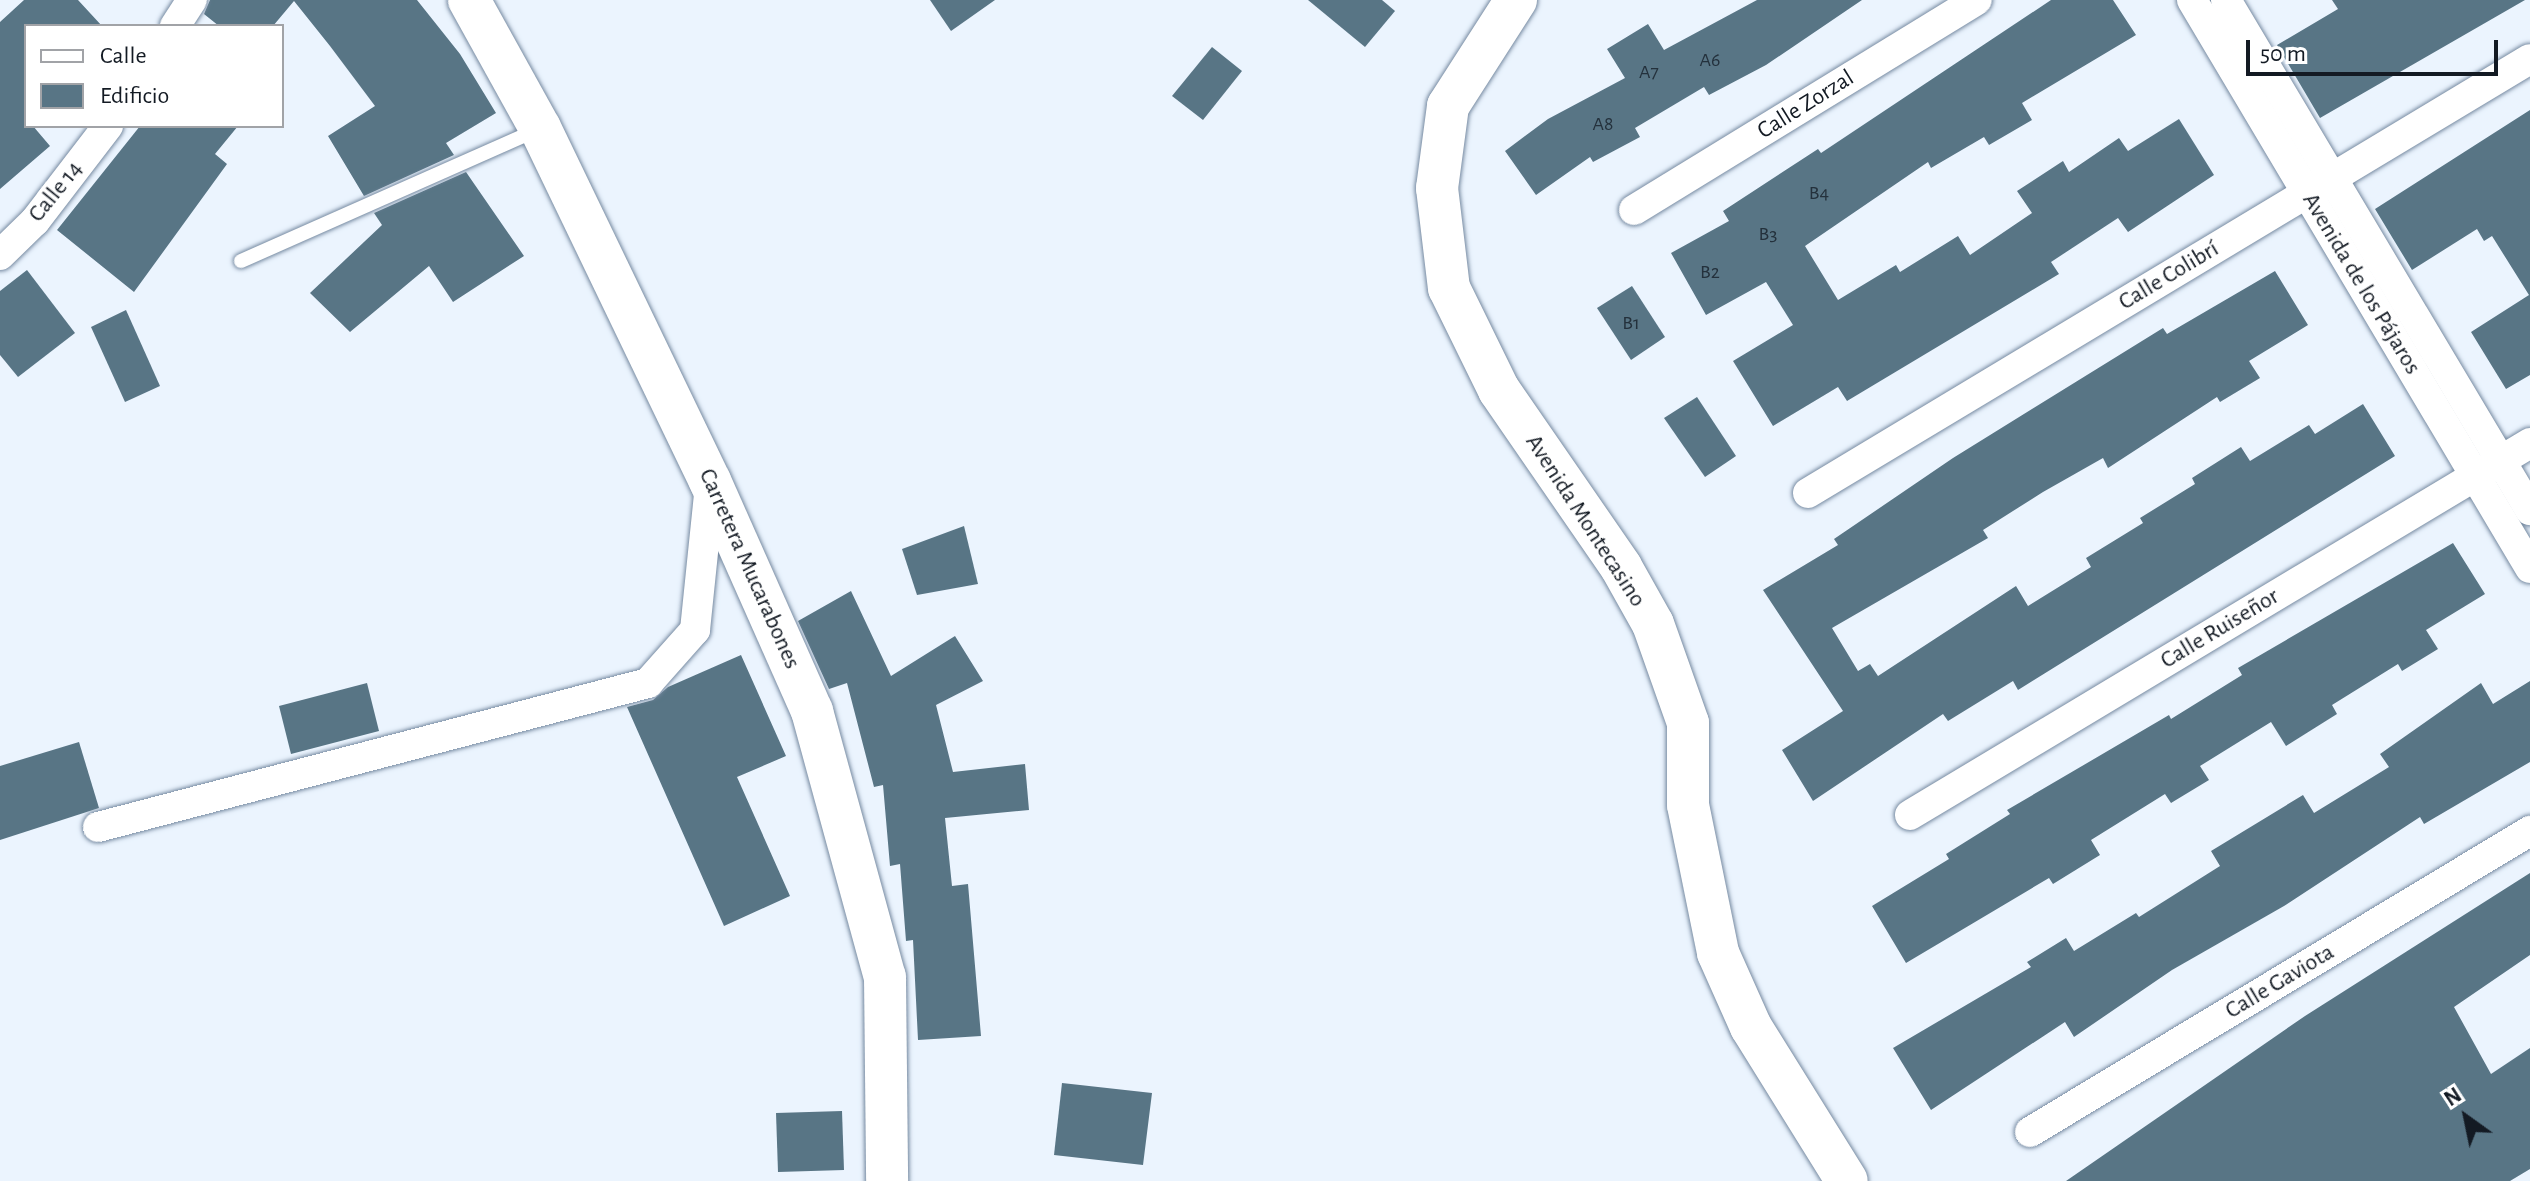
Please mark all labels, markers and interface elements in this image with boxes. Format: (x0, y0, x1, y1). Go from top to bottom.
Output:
legend (24, 24, 284, 128)
scale bar (2250, 24, 2502, 74)
text: 50 m (2260, 42, 2306, 66)
text: Calle (100, 44, 147, 68)
house number: A6 (1700, 48, 1720, 72)
house number: A7 (1639, 60, 1659, 84)
street label: Calle Zorzal (1752, 64, 1860, 146)
text: Edificio (100, 84, 169, 108)
house number: A8 (1592, 112, 1614, 136)
street label: Calle 14 (23, 156, 89, 228)
house number: B4 (1809, 181, 1829, 205)
street label: Avenida de los Pájaros (2295, 188, 2427, 380)
house number: B3 (1759, 222, 1777, 246)
street label: Calle Colibrí (2114, 235, 2224, 317)
house number: B2 (1700, 260, 1720, 284)
house number: B1 (1622, 311, 1640, 335)
street label: Avenida Montecasino (1519, 429, 1651, 613)
street label: Carretera Mucarabones (692, 464, 806, 674)
street label: Calle Ruiseñor (2156, 582, 2284, 676)
street label: Calle Gaviota (2220, 938, 2340, 1026)
north arrow (2426, 1077, 2506, 1157)
text: N (2441, 1083, 2465, 1110)

